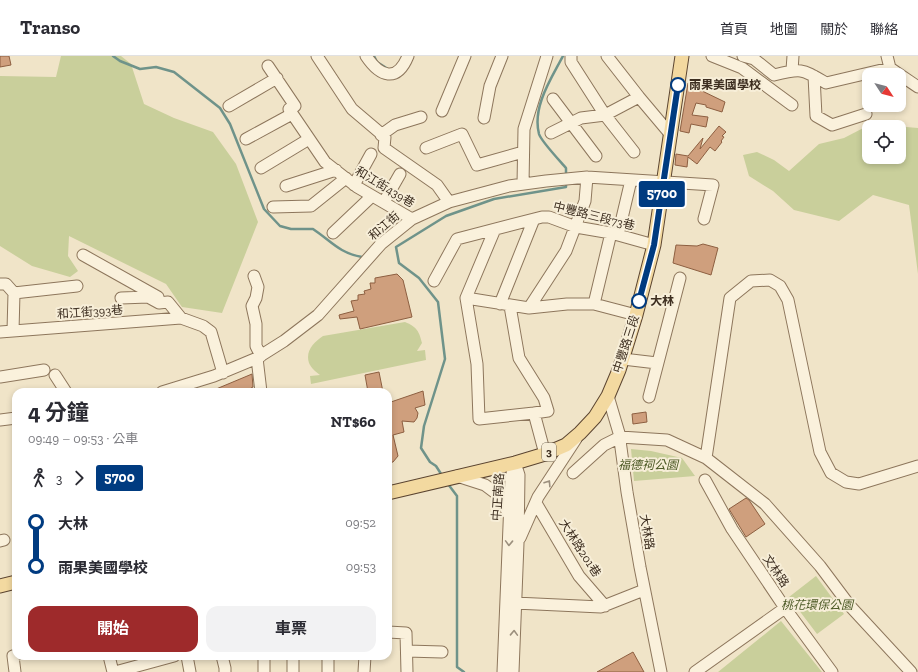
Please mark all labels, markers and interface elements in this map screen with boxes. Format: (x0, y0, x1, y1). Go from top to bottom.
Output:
text: Transo (20, 16, 80, 39)
text: 首頁 (720, 21, 748, 38)
text: 地圖 (770, 21, 798, 38)
text: 關於 (820, 21, 848, 38)
text: 聯絡 (870, 21, 898, 38)
north arrow (862, 68, 906, 112)
map controls (862, 68, 906, 164)
marker: 雨果美國學校 (670, 77, 686, 93)
place label: 雨果美國學校 (689, 78, 761, 92)
button: locate (862, 120, 906, 164)
street label: 和江街439巷 (353, 164, 417, 210)
line badge: 5700 (634, 181, 690, 207)
text: 5700 (647, 185, 677, 202)
street label: 中豐路三段73巷 (552, 199, 636, 233)
street label: 和江街 (366, 209, 402, 243)
marker: 大林 (631, 293, 647, 309)
place label: 大林 (650, 294, 674, 308)
street label: 和江街393巷 (57, 303, 123, 321)
street label: 中豐路三段 (610, 313, 642, 375)
text: 4 分鐘 (28, 399, 89, 426)
text: NT$60 (331, 413, 376, 431)
text: 09:49 – 09:53 · 公車 (28, 431, 138, 446)
road number: 3 (542, 443, 556, 461)
park label: 福德祠公園 (618, 458, 680, 472)
icon: walk (28, 467, 50, 489)
icon: forward (68, 467, 90, 489)
text: 5700 (104, 469, 135, 486)
text: 3 (56, 471, 62, 486)
street label: 中正南路 (489, 473, 507, 521)
one-way arrow (543, 480, 550, 487)
street label: 大林路 (637, 513, 657, 551)
text: 大林 (58, 515, 88, 533)
text: 09:52 (345, 515, 376, 530)
street label: 大林路201巷 (556, 517, 604, 579)
one-way arrow (504, 540, 513, 546)
street label: 文林路 (760, 552, 792, 590)
text: 雨果美國學校 (58, 559, 148, 577)
text: 09:53 (346, 559, 376, 574)
park label: 桃花環保公園 (781, 598, 855, 612)
button: 開始 (28, 606, 198, 652)
button: 車票 (206, 606, 376, 652)
one-way arrow (510, 630, 519, 636)

